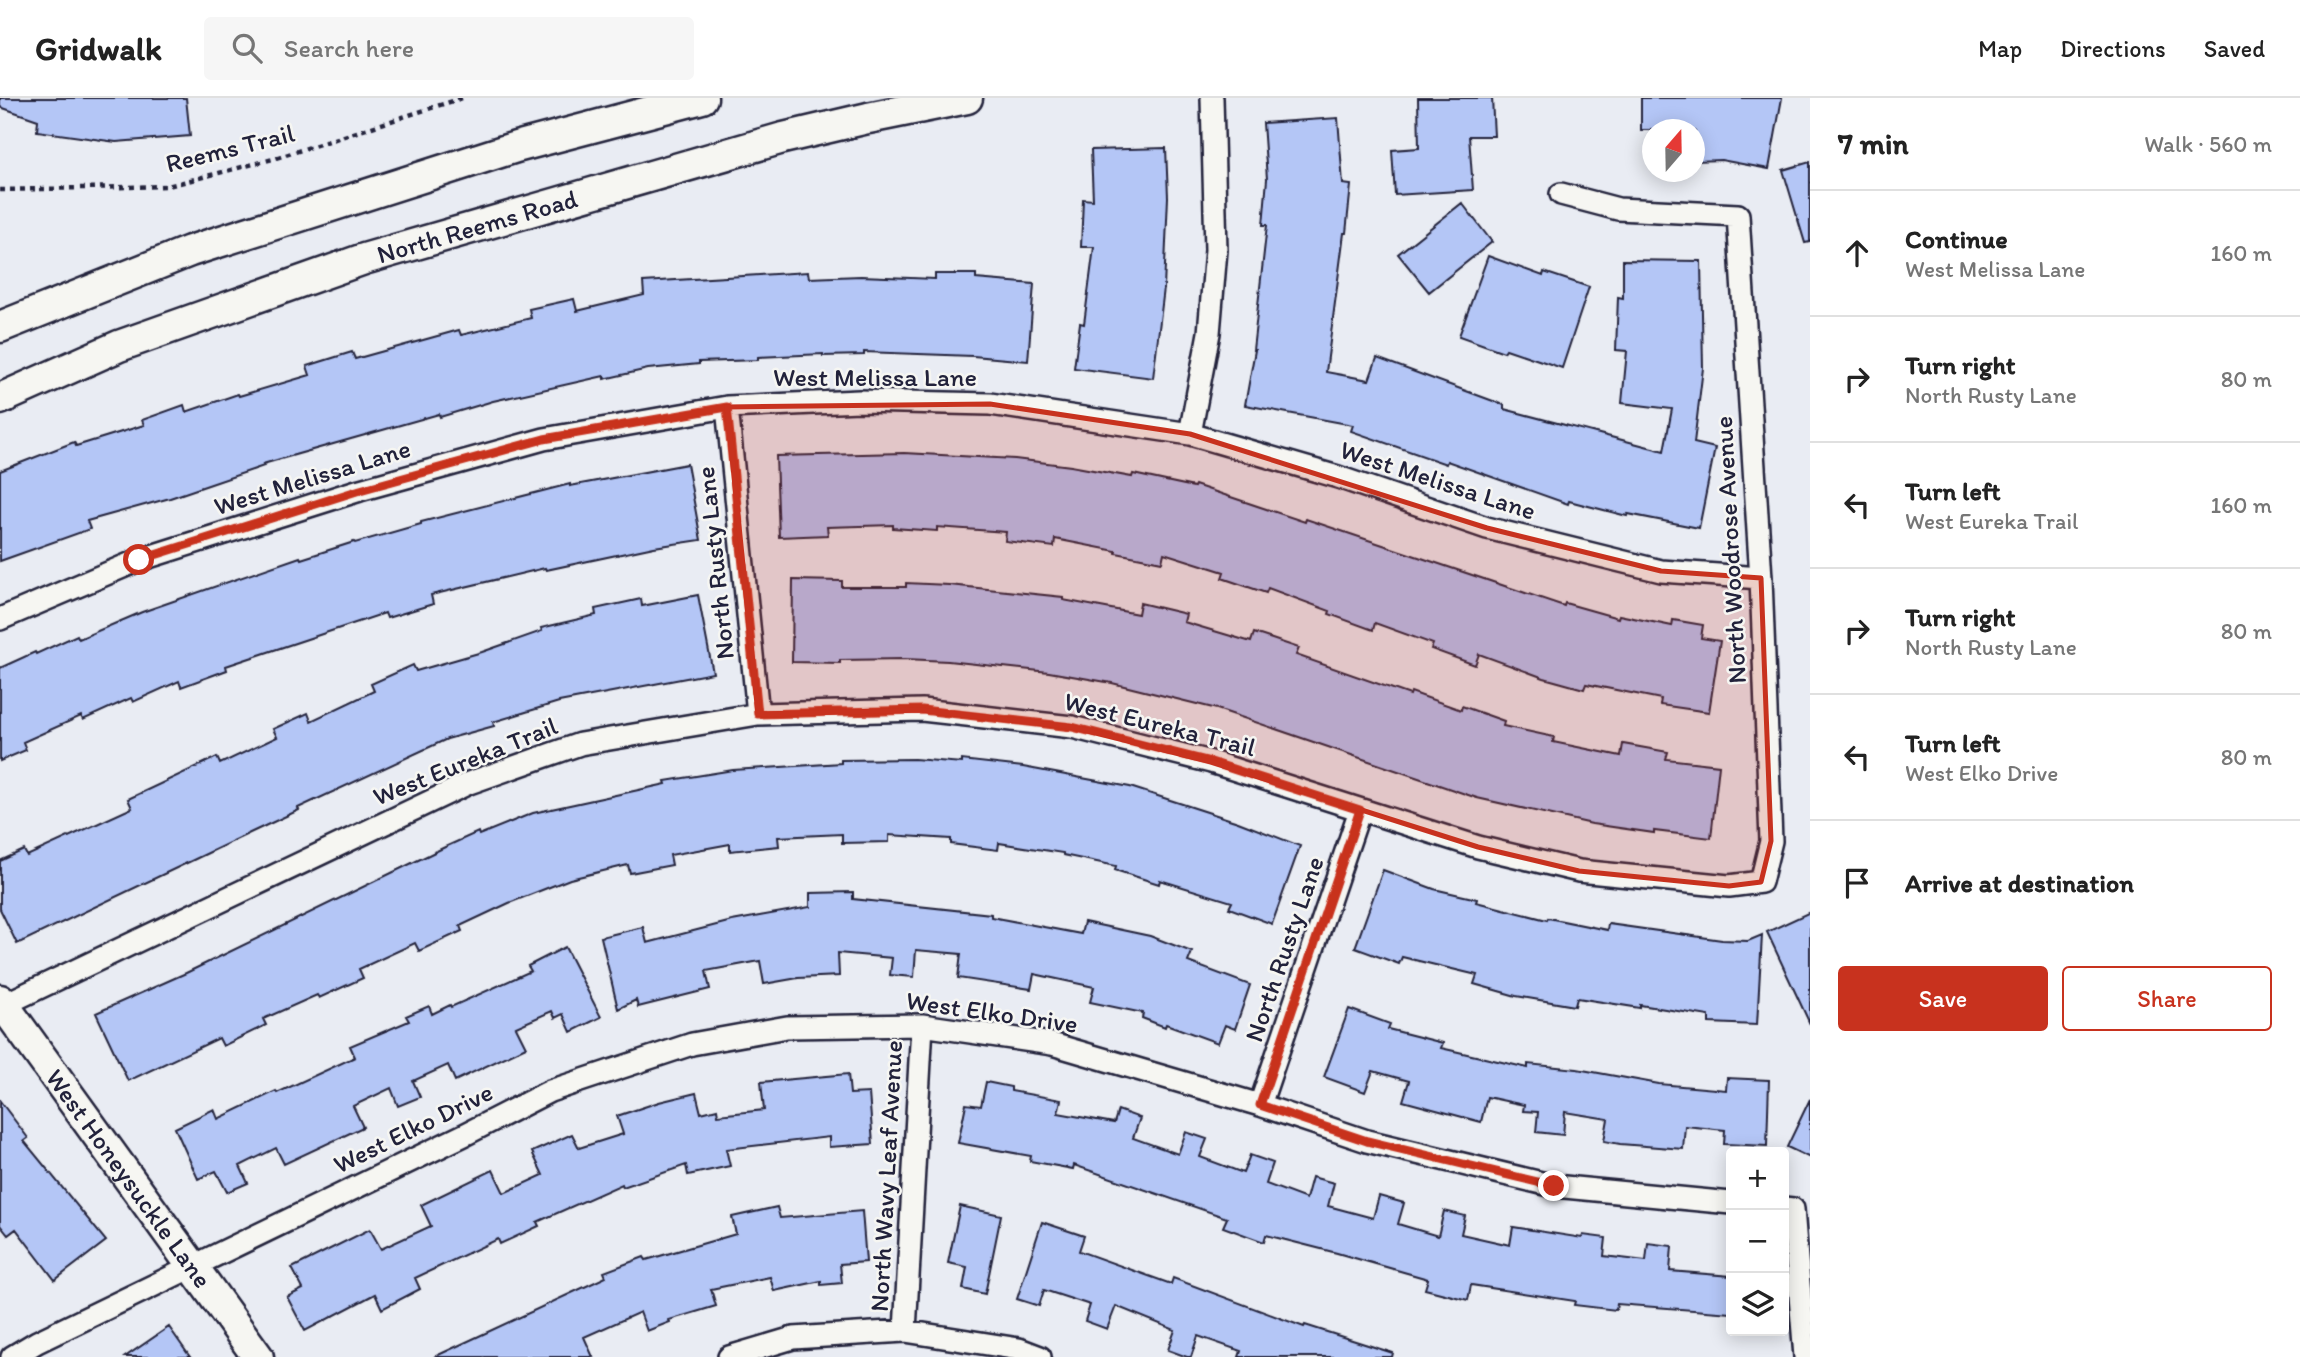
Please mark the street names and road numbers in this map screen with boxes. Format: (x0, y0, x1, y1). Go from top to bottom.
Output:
street label: Reems Trail (162, 117, 298, 179)
street label: North Reems Road (373, 182, 581, 270)
street label: West Melissa Lane (773, 361, 977, 393)
street label: North Woodrose Avenue (1707, 415, 1753, 685)
street label: West Melissa Lane (210, 432, 414, 522)
street label: West Melissa Lane (1336, 433, 1540, 527)
street label: North Rusty Lane (689, 465, 741, 661)
street label: West Eureka Trail (1061, 685, 1259, 763)
street label: West Eureka Trail (368, 709, 562, 813)
street label: North Rusty Lane (1237, 852, 1331, 1046)
street label: West Elko Drive (904, 984, 1080, 1040)
street label: North Wavy Leaf Avenue (863, 1039, 909, 1313)
street label: West Honeysuckle Lane (39, 1062, 219, 1294)
street label: West Elko Drive (328, 1076, 498, 1180)

